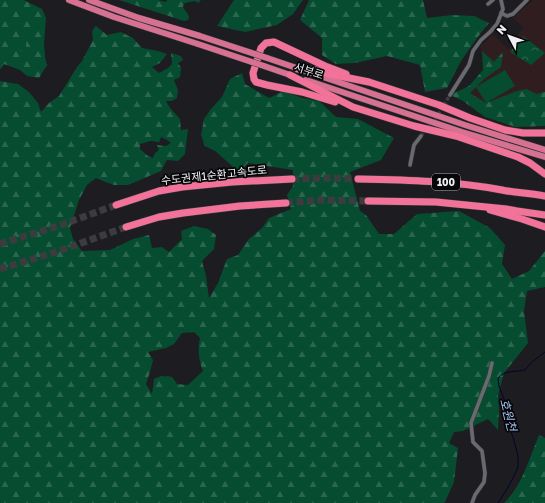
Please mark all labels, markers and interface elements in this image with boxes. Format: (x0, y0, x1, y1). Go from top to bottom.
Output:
north arrow (489, 16, 529, 56)
text: N (493, 22, 509, 37)
street label: 서부로 (293, 60, 326, 81)
street label: 수도권제1순환고속도로 (160, 162, 268, 187)
road number: 100 (432, 174, 460, 190)
water label: 호원천 (497, 397, 520, 435)

